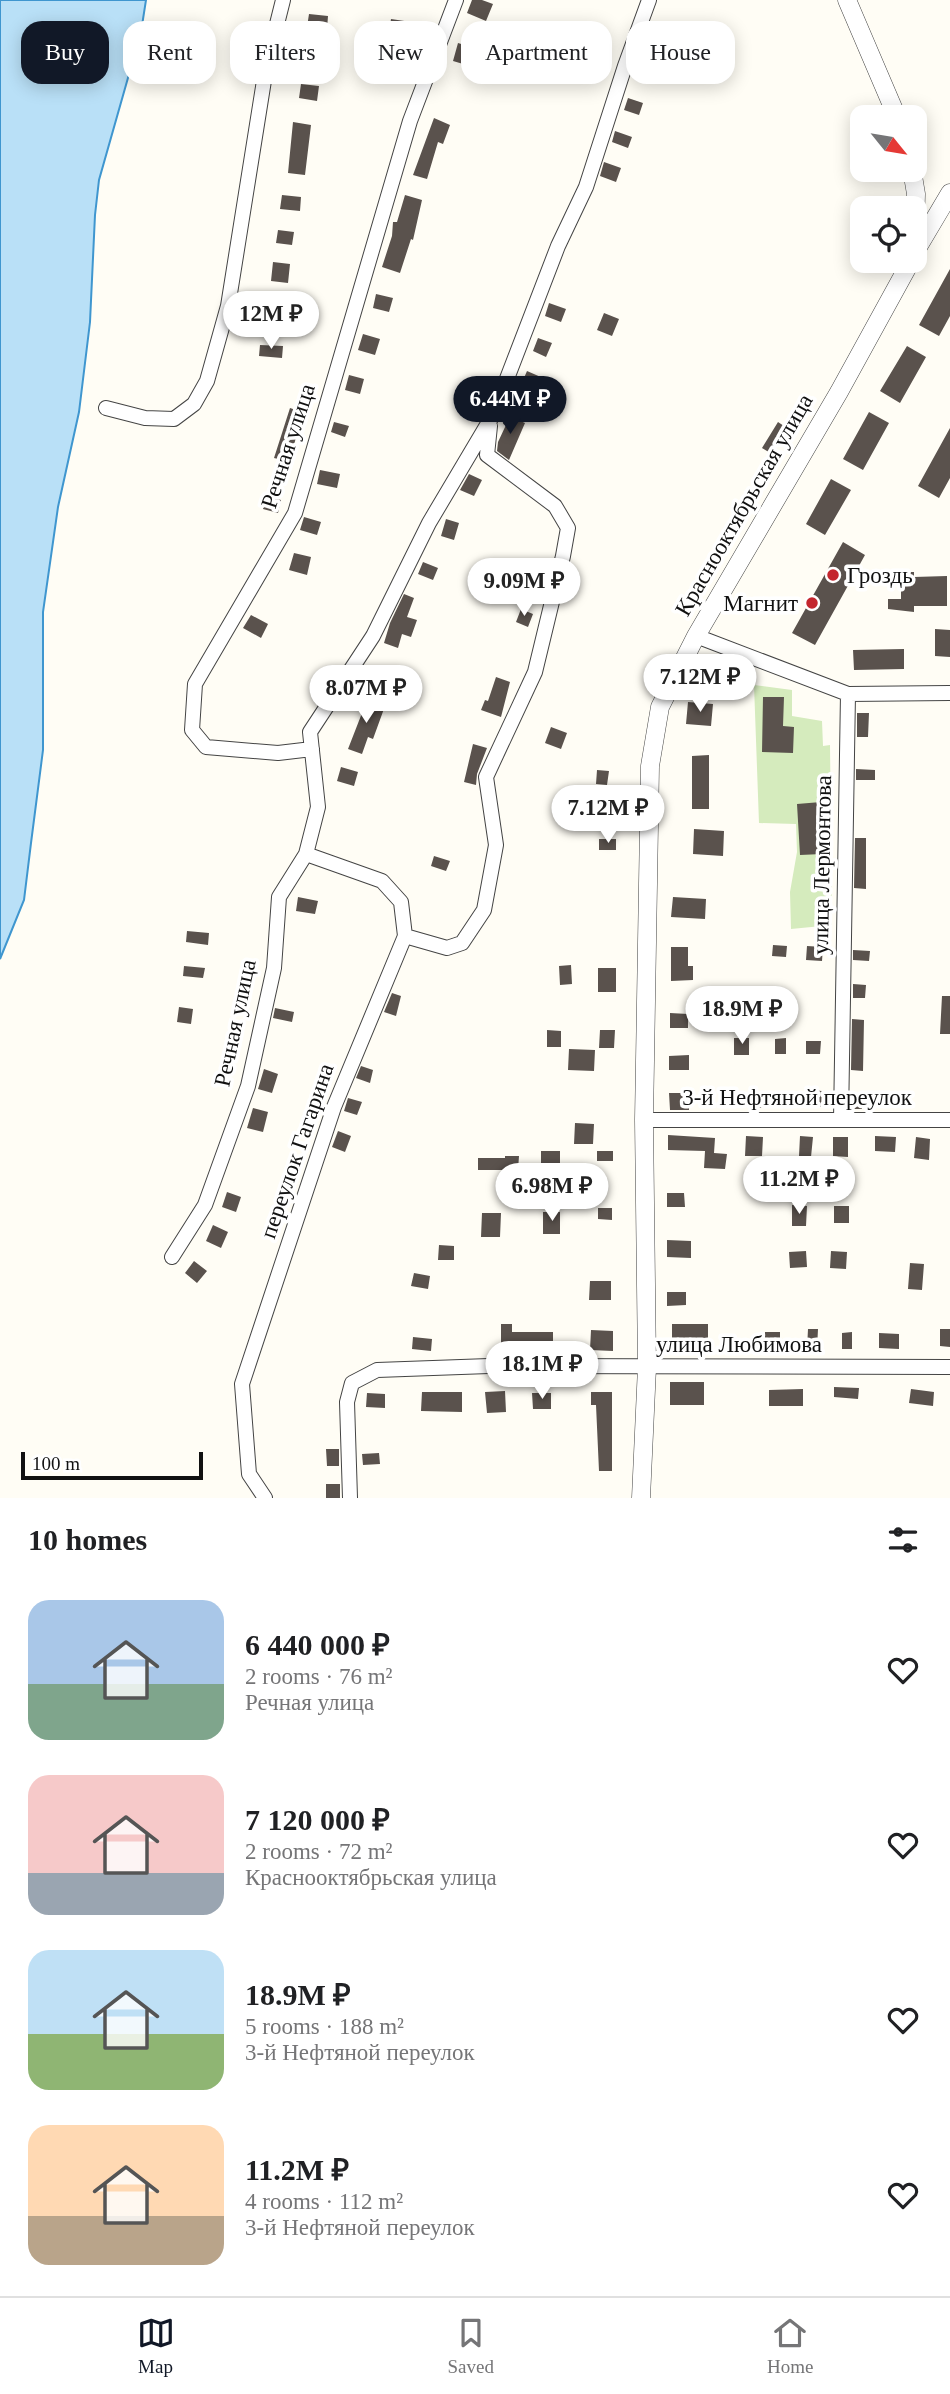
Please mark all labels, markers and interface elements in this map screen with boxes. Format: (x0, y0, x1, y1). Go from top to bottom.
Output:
chip: Buy (21, 21, 109, 84)
chip: Rent (123, 21, 216, 84)
chip: Filters (230, 21, 340, 84)
chip: New (354, 21, 447, 84)
chip: Apartment (461, 21, 612, 84)
chip: House (626, 21, 735, 84)
north arrow (850, 105, 928, 182)
map controls (850, 105, 927, 273)
button: locate (850, 196, 927, 273)
pin: 12M ₽ (222, 292, 320, 351)
text: 12M ₽ (239, 301, 303, 326)
pin: 6.44M ₽ (445, 376, 575, 436)
street label: Речная улица (256, 381, 320, 511)
text: 6.44M ₽ (469, 386, 551, 411)
street label: Краснооктябрьская улица (670, 390, 818, 620)
pin: 9.09M ₽ (459, 558, 589, 618)
place label: Гроздь (847, 563, 913, 588)
marker: Гроздь (825, 567, 841, 583)
text: 9.09M ₽ (483, 568, 565, 593)
place label: Магнит (723, 591, 798, 616)
marker: Магнит (804, 595, 820, 611)
pin: 7.12M ₽ (635, 654, 765, 714)
text: 7.12M ₽ (659, 664, 741, 689)
pin: 8.07M ₽ (301, 666, 431, 725)
text: 8.07M ₽ (325, 675, 407, 700)
street label: улица Лермонтова (808, 775, 836, 955)
pin: 7.12M ₽ (543, 786, 673, 845)
text: 7.12M ₽ (567, 795, 649, 820)
street label: Речная улица (209, 957, 261, 1089)
pin: 18.9M ₽ (677, 986, 807, 1046)
text: 18.9M ₽ (701, 996, 783, 1021)
street label: переулок Гагарина (255, 1060, 339, 1242)
street label: 3-й Нефтяной переулок (682, 1085, 913, 1110)
pin: 11.2M ₽ (734, 1156, 864, 1216)
pin: 6.98M ₽ (487, 1164, 617, 1223)
text: 11.2M ₽ (759, 1166, 839, 1191)
text: 6.98M ₽ (511, 1173, 593, 1198)
street label: улица Любимова (656, 1332, 822, 1357)
pin: 18.1M ₽ (477, 1342, 607, 1401)
text: 18.1M ₽ (501, 1351, 583, 1376)
scale bar (21, 1449, 203, 1481)
text: 100 m (32, 1453, 80, 1474)
icon: filters (884, 1521, 922, 1559)
text: 10 homes (28, 1523, 147, 1556)
icon: home (84, 1628, 168, 1712)
text: 6 440 000 ₽ (245, 1628, 390, 1661)
icon: heart (884, 1651, 922, 1689)
text: 2 rooms · 76 m² (245, 1664, 392, 1689)
text: Речная улица (245, 1690, 374, 1715)
icon: home (84, 1803, 168, 1887)
text: 7 120 000 ₽ (245, 1803, 390, 1836)
icon: heart (884, 1826, 922, 1864)
text: 2 rooms · 72 m² (245, 1839, 392, 1864)
text: Краснооктябрьская улица (245, 1865, 497, 1890)
icon: home (84, 1978, 168, 2062)
text: 18.9M ₽ (245, 1978, 351, 2011)
icon: heart (884, 2001, 922, 2039)
text: 5 rooms · 188 m² (245, 2014, 404, 2039)
text: 3-й Нефтяной переулок (245, 2040, 475, 2065)
icon: home (84, 2153, 168, 2237)
text: 11.2M ₽ (245, 2153, 349, 2186)
icon: heart (884, 2176, 922, 2214)
text: 4 rooms · 112 m² (245, 2189, 403, 2214)
text: 3-й Нефтяной переулок (245, 2215, 475, 2240)
tab: Map (137, 2314, 175, 2378)
tab: Saved (448, 2314, 494, 2378)
tab: Home (767, 2314, 813, 2378)

